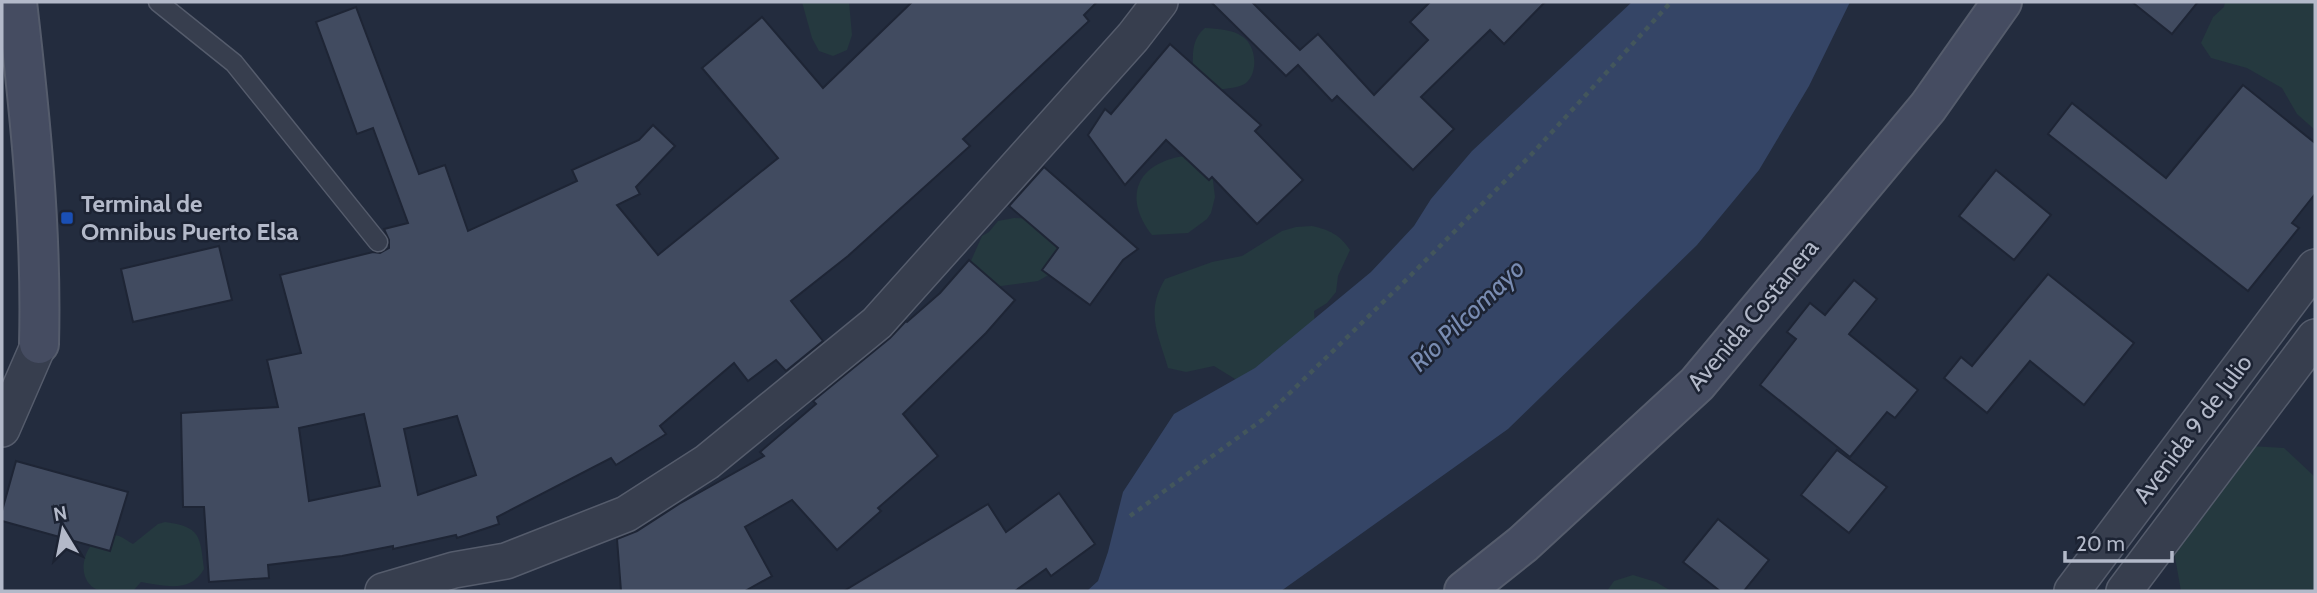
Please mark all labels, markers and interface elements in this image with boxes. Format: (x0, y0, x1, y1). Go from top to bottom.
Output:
place label: Terminal de Omnibus Puerto Elsa (81, 189, 299, 246)
marker: Terminal de Omnibus Puerto Elsa (59, 210, 75, 226)
street label: Avenida Costanera (1681, 233, 1825, 396)
water label: Río Pilcomayo (1403, 252, 1531, 378)
street label: Avenida 9 de Julio (2127, 348, 2258, 509)
north arrow (28, 495, 98, 565)
text: N (52, 501, 69, 526)
scale bar (2065, 520, 2172, 564)
text: 20 m (2076, 531, 2125, 556)

